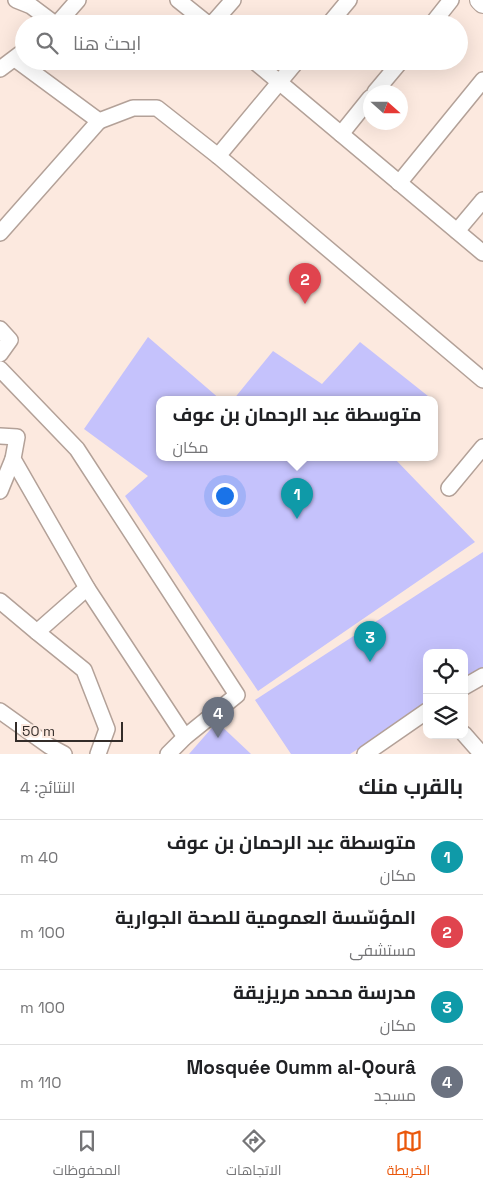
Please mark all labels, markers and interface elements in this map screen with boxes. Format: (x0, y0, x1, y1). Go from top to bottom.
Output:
search box (15, 15, 468, 70)
icon: search (33, 29, 61, 57)
text: ابحث هنا (73, 31, 141, 56)
north arrow (363, 85, 408, 130)
pin: 2 (289, 263, 321, 304)
popup (156, 396, 438, 461)
text: متوسطة عبد الرحمان بن عوف (172, 402, 422, 427)
text: مكان (172, 437, 209, 458)
pin: 1 (281, 478, 313, 519)
your location (212, 483, 238, 509)
pin: 3 (354, 621, 386, 662)
map controls (423, 649, 468, 739)
button: locate (423, 649, 468, 694)
button: layers (423, 694, 468, 739)
pin: 4 (202, 697, 234, 738)
scale bar (15, 719, 122, 742)
text: 50 m (22, 722, 55, 740)
text: بالقرب منك (359, 773, 463, 800)
text: النتائج: 4 (20, 777, 75, 798)
text: متوسطة عبد الرحمان بن عوف (167, 830, 416, 855)
text: 40 m (20, 847, 58, 868)
text: 1 (443, 847, 451, 868)
text: مكان (380, 865, 416, 886)
text: المؤسّسة العمومية للصحة الجوارية (115, 905, 416, 930)
text: 100 m (20, 922, 65, 943)
text: 2 (442, 922, 452, 943)
text: مستشفى (349, 940, 416, 961)
text: مدرسة محمد مريزيقة (233, 980, 416, 1005)
text: 100 m (20, 997, 65, 1018)
text: 3 (442, 997, 452, 1018)
text: مكان (380, 1015, 416, 1036)
text: Mosquée Oumm al-Qourâ (187, 1055, 416, 1080)
text: 110 m (20, 1072, 62, 1093)
text: 4 (442, 1072, 452, 1093)
text: مسجد (374, 1085, 416, 1106)
tab: المحفوظات (53, 1127, 121, 1183)
tab: الاتجاهات (226, 1127, 281, 1183)
tab: الخريطة (387, 1127, 430, 1183)

